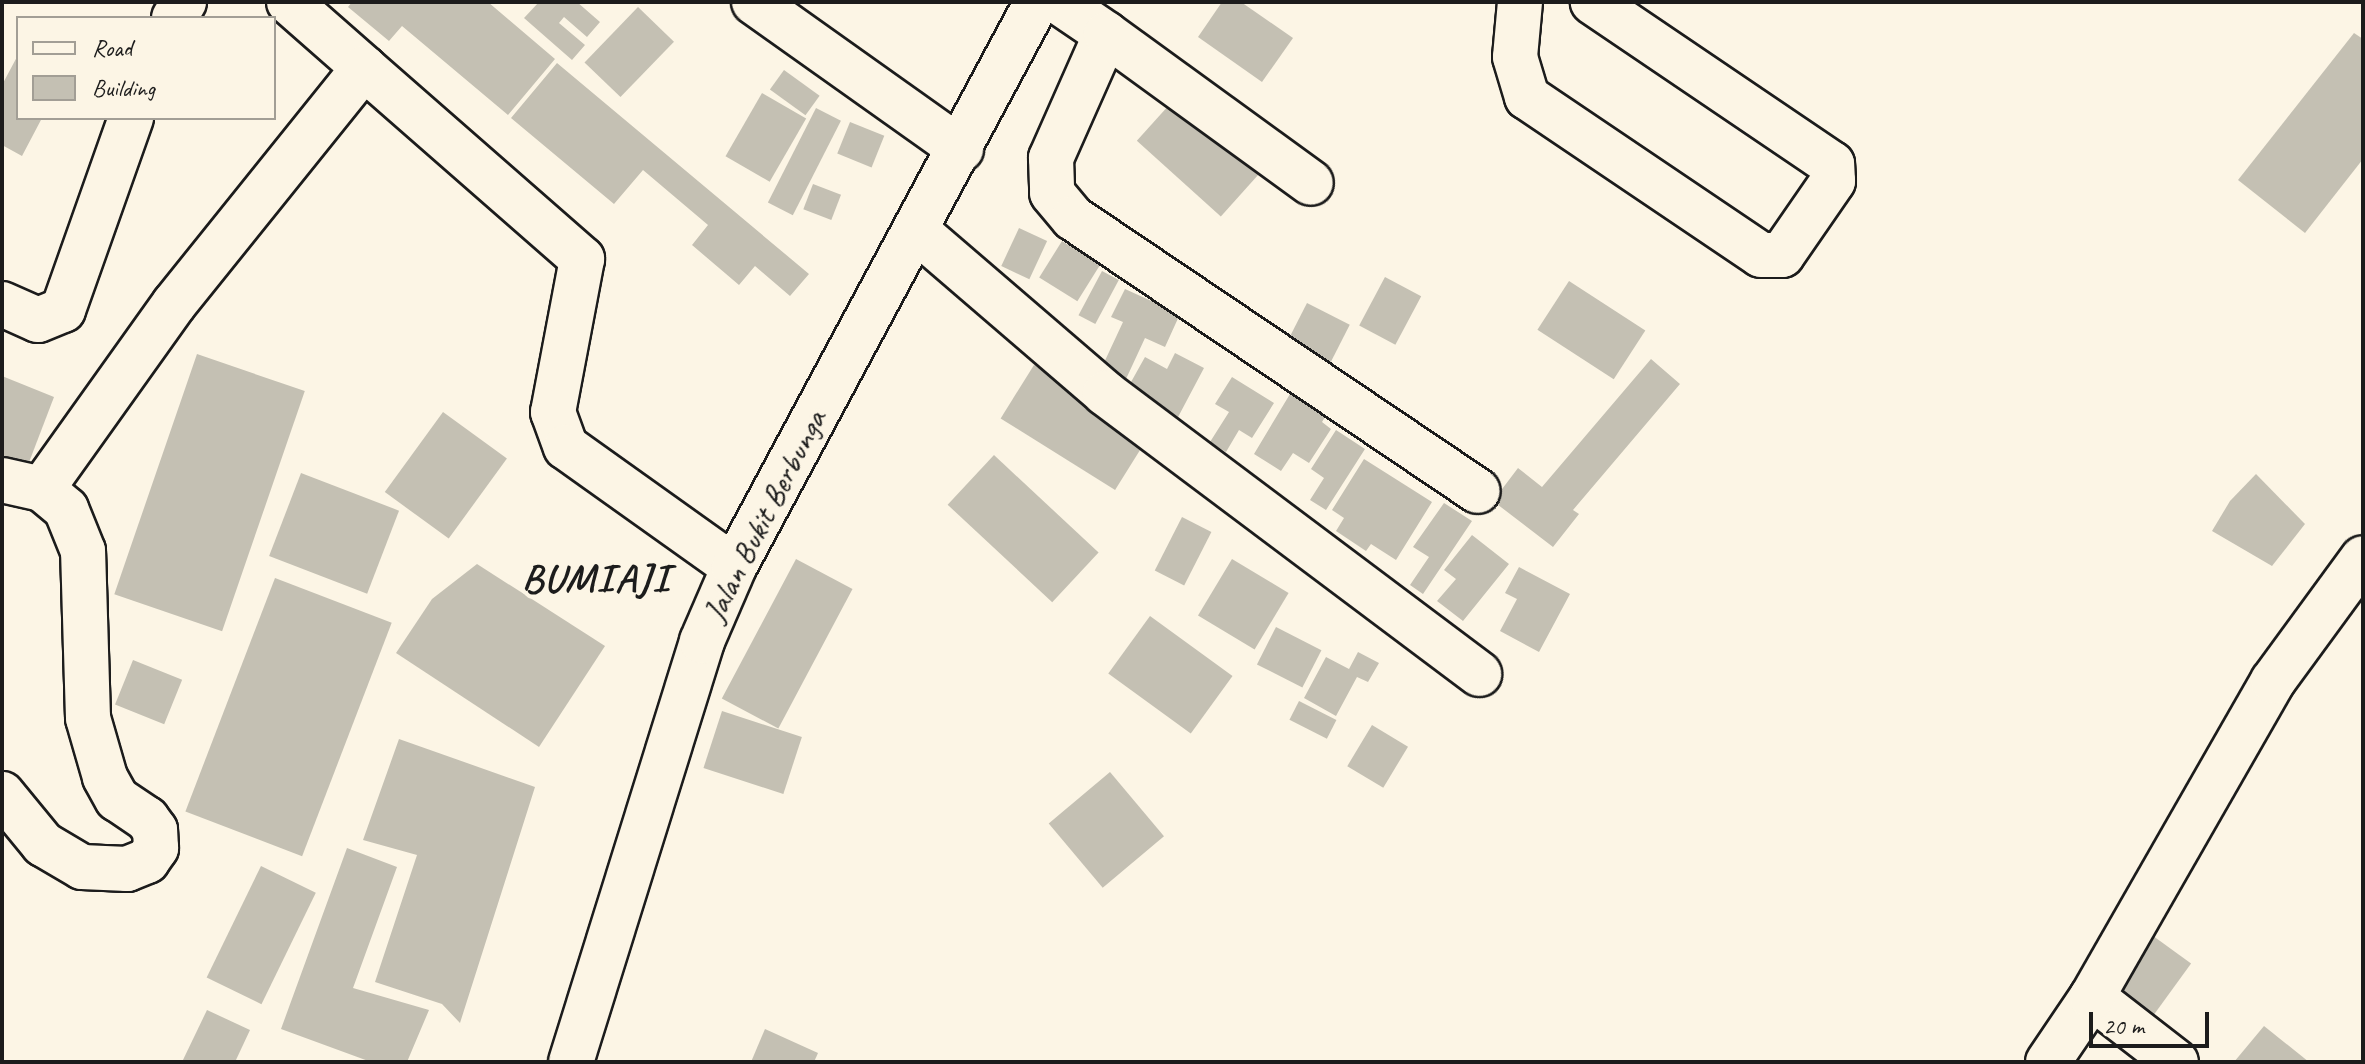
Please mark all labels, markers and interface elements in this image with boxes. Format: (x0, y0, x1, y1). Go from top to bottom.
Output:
legend (16, 16, 276, 120)
text: Road (92, 33, 132, 63)
text: Building (92, 73, 155, 103)
street label: Jalan Bukit Berbunga (695, 404, 835, 628)
district label: BUMIAJI (522, 554, 670, 602)
scale bar (2093, 996, 2213, 1046)
text: 20 m (2103, 1011, 2144, 1041)

